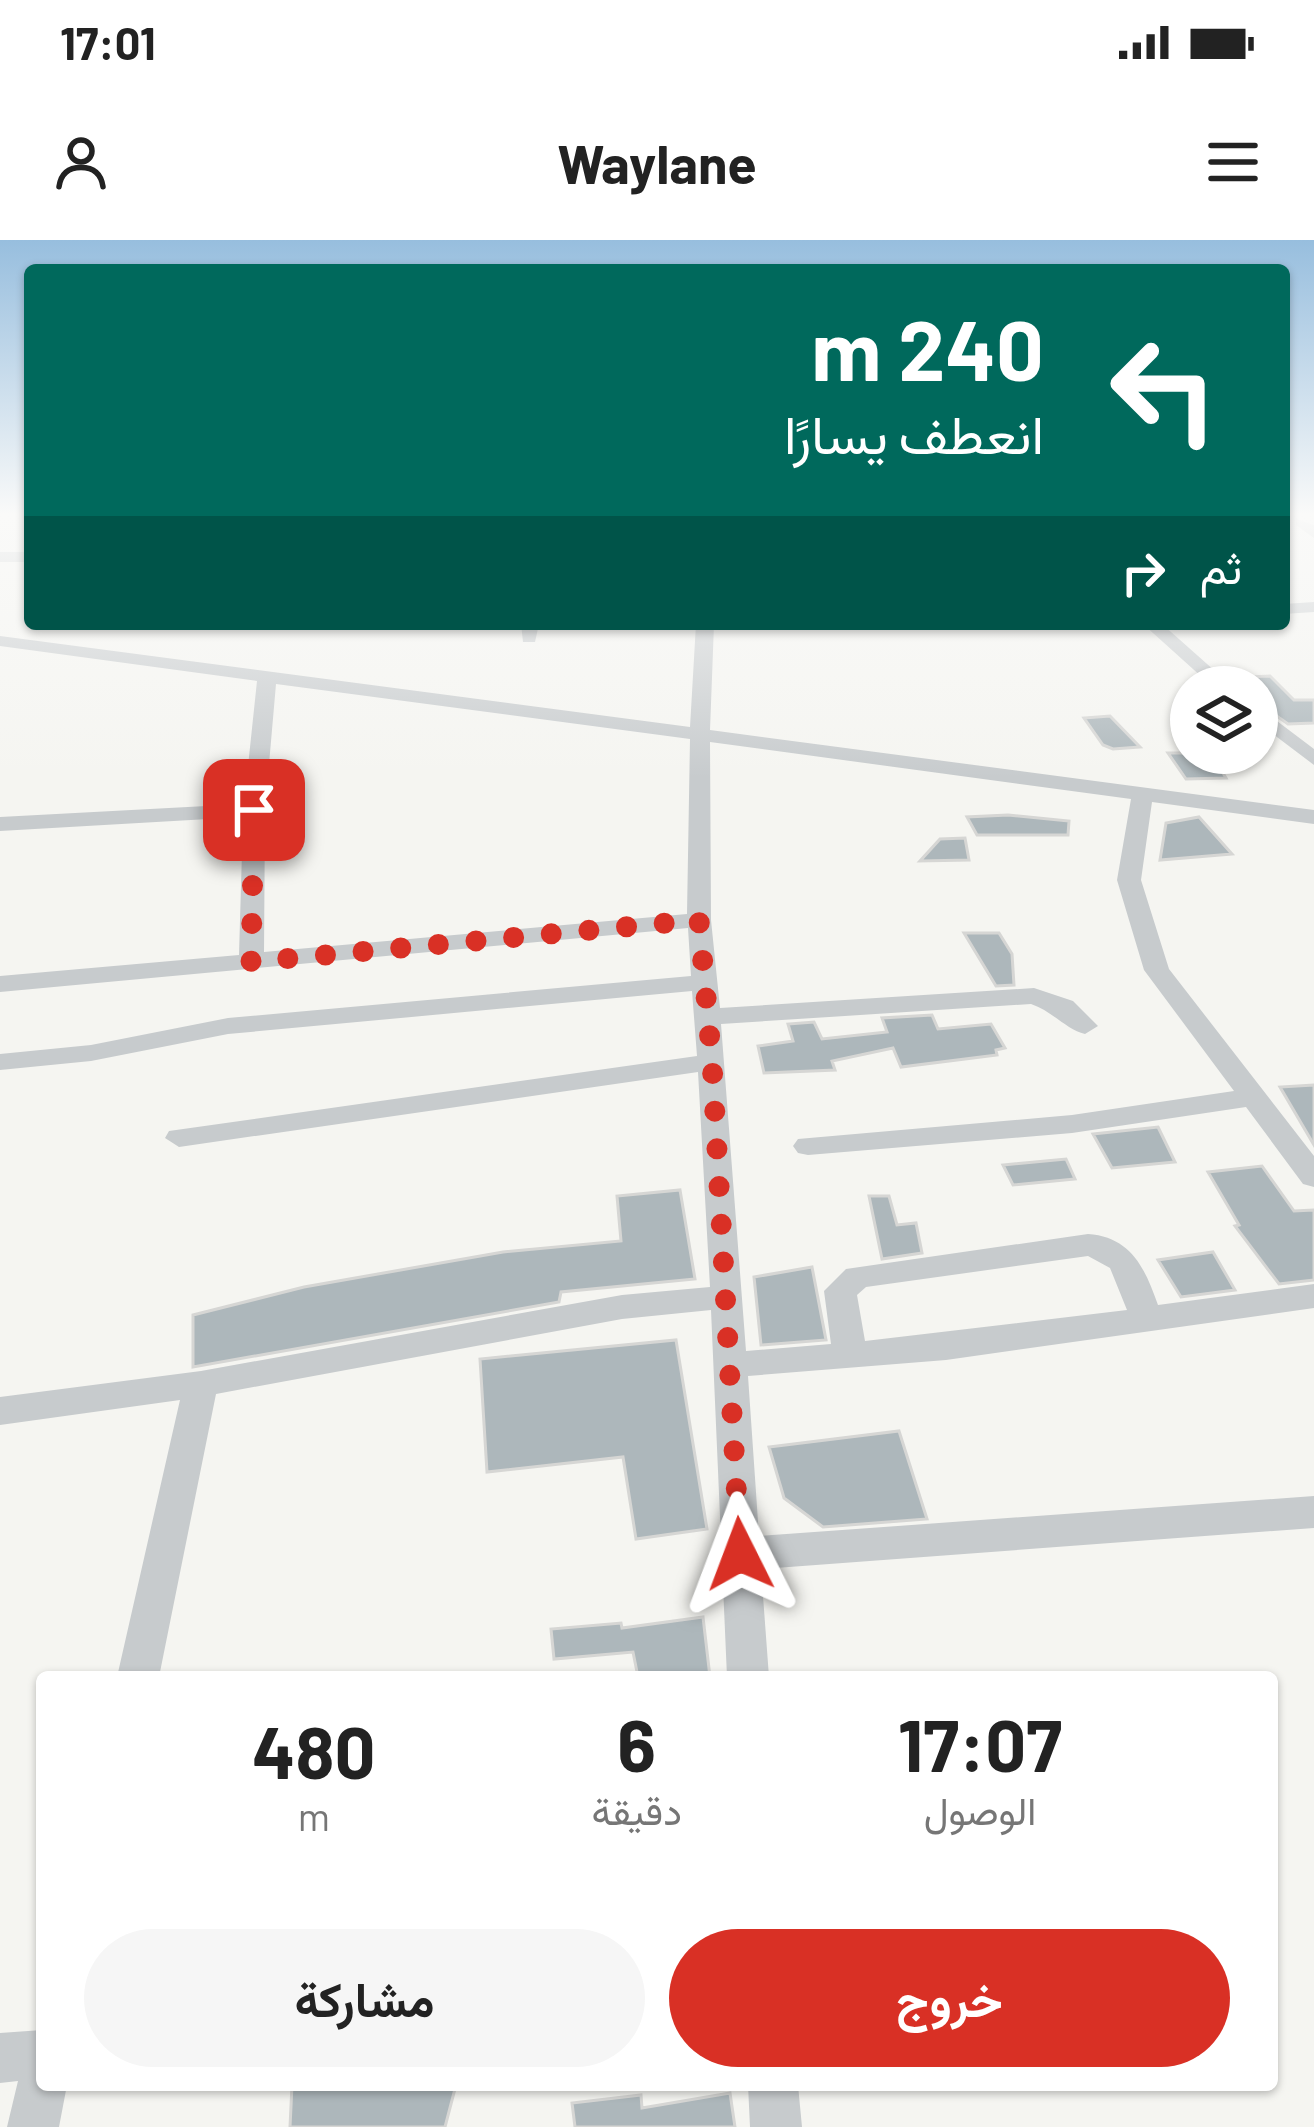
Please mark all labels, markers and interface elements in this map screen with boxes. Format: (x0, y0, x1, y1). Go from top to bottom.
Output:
text: 17:01 (60, 15, 156, 69)
icon: person (48, 129, 114, 195)
icon: menu (1200, 129, 1266, 195)
text: Waylane (557, 130, 757, 195)
text: 240 m (811, 297, 1044, 398)
icon: left (1086, 312, 1242, 468)
text: انعطف يسارًا (784, 400, 1044, 465)
text: ثم (1200, 539, 1242, 593)
icon: right (1110, 540, 1176, 606)
map controls (1170, 666, 1278, 774)
button: layers (1170, 666, 1278, 774)
pin (203, 759, 305, 861)
icon: arrive (221, 777, 287, 843)
position arrow (677, 1491, 803, 1617)
text: 6 (617, 1700, 656, 1786)
text: 17:07 (898, 1700, 1062, 1786)
text: 480 (252, 1707, 376, 1793)
text: دقيقة (592, 1786, 682, 1833)
text: الوصول (924, 1786, 1036, 1833)
text: m (298, 1792, 330, 1839)
button: مشاركة (84, 1929, 645, 2067)
button: خروج (669, 1929, 1230, 2067)

